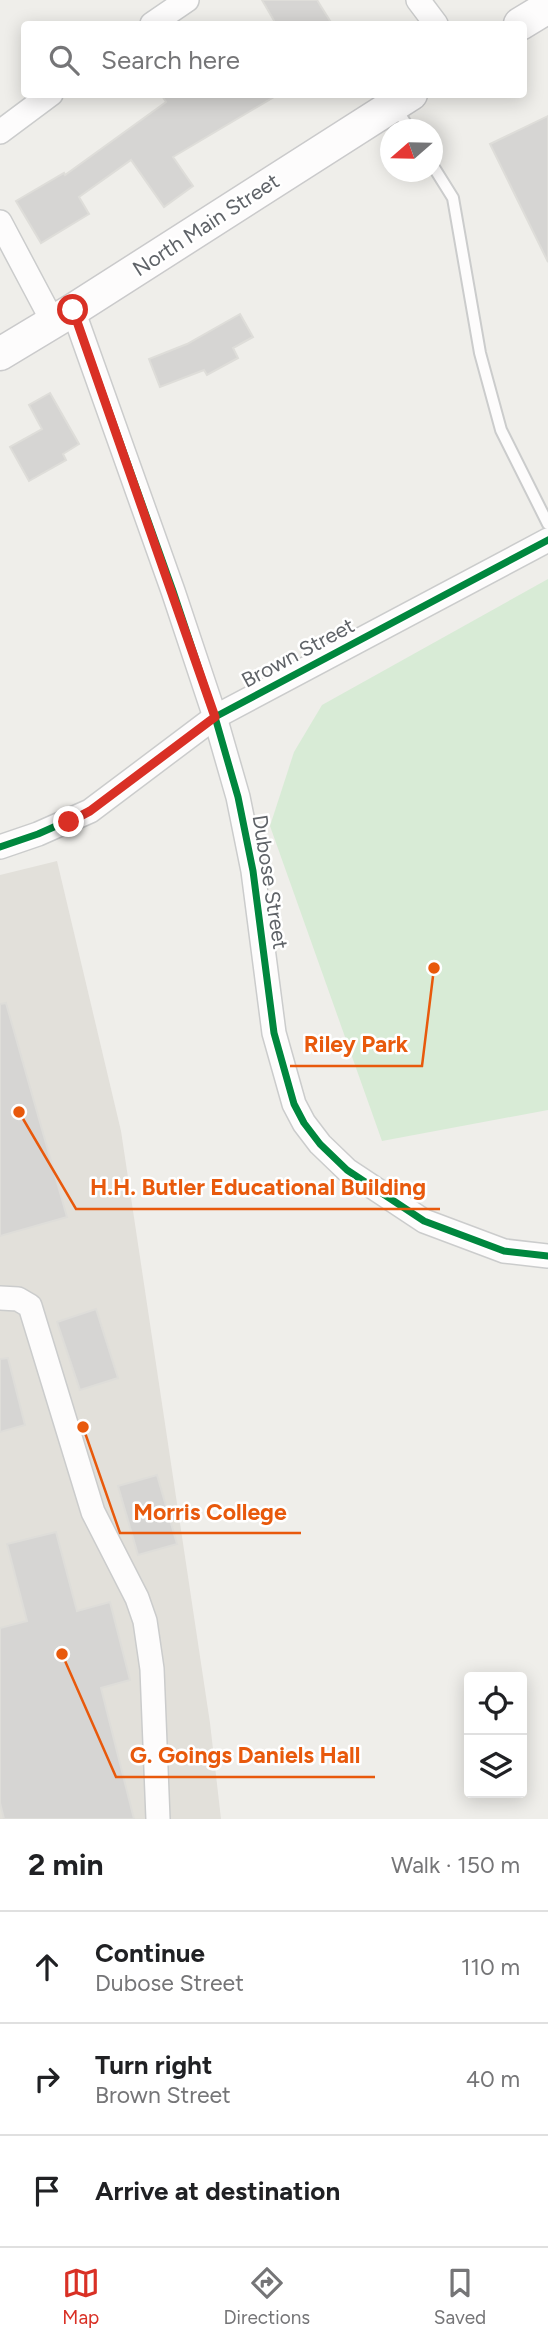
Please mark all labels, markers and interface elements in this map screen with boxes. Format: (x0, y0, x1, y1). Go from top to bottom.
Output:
search box (21, 21, 527, 98)
icon: search (45, 41, 83, 79)
text: Search here (101, 44, 240, 76)
north arrow (380, 119, 443, 182)
street label: North Main Street (128, 168, 284, 281)
route start (57, 294, 88, 325)
street label: Brown Street (237, 612, 358, 693)
route end (53, 806, 84, 837)
street label: Dubose Street (248, 813, 293, 951)
callout: Riley Park (290, 1022, 422, 1066)
text: Riley Park (304, 1030, 409, 1058)
callout: H.H. Butler Educational Building (76, 1165, 440, 1209)
text: H.H. Butler Educational Building (90, 1173, 426, 1201)
callout: Morris College (120, 1489, 301, 1533)
text: Morris College (133, 1498, 287, 1526)
map controls (464, 1672, 527, 1798)
button: locate (464, 1672, 527, 1735)
callout: G. Goings Daniels Hall (116, 1733, 375, 1777)
button: layers (464, 1735, 527, 1798)
text: G. Goings Daniels Hall (130, 1741, 360, 1769)
text: 2 min (28, 1846, 104, 1883)
text: Walk · 150 m (391, 1851, 520, 1879)
text: Continue (95, 1937, 205, 1969)
icon: ahead (28, 1948, 66, 1986)
text: 110 m (461, 1953, 520, 1981)
text: Dubose Street (95, 1969, 244, 1997)
text: Turn right (95, 2049, 212, 2081)
icon: right (28, 2060, 66, 2098)
text: 40 m (466, 2065, 520, 2093)
text: Brown Street (95, 2081, 231, 2109)
icon: arrive (28, 2172, 66, 2210)
text: Arrive at destination (95, 2175, 340, 2207)
tab: Map (62, 2264, 100, 2329)
tab: Directions (223, 2264, 310, 2329)
tab: Saved (434, 2264, 486, 2329)

